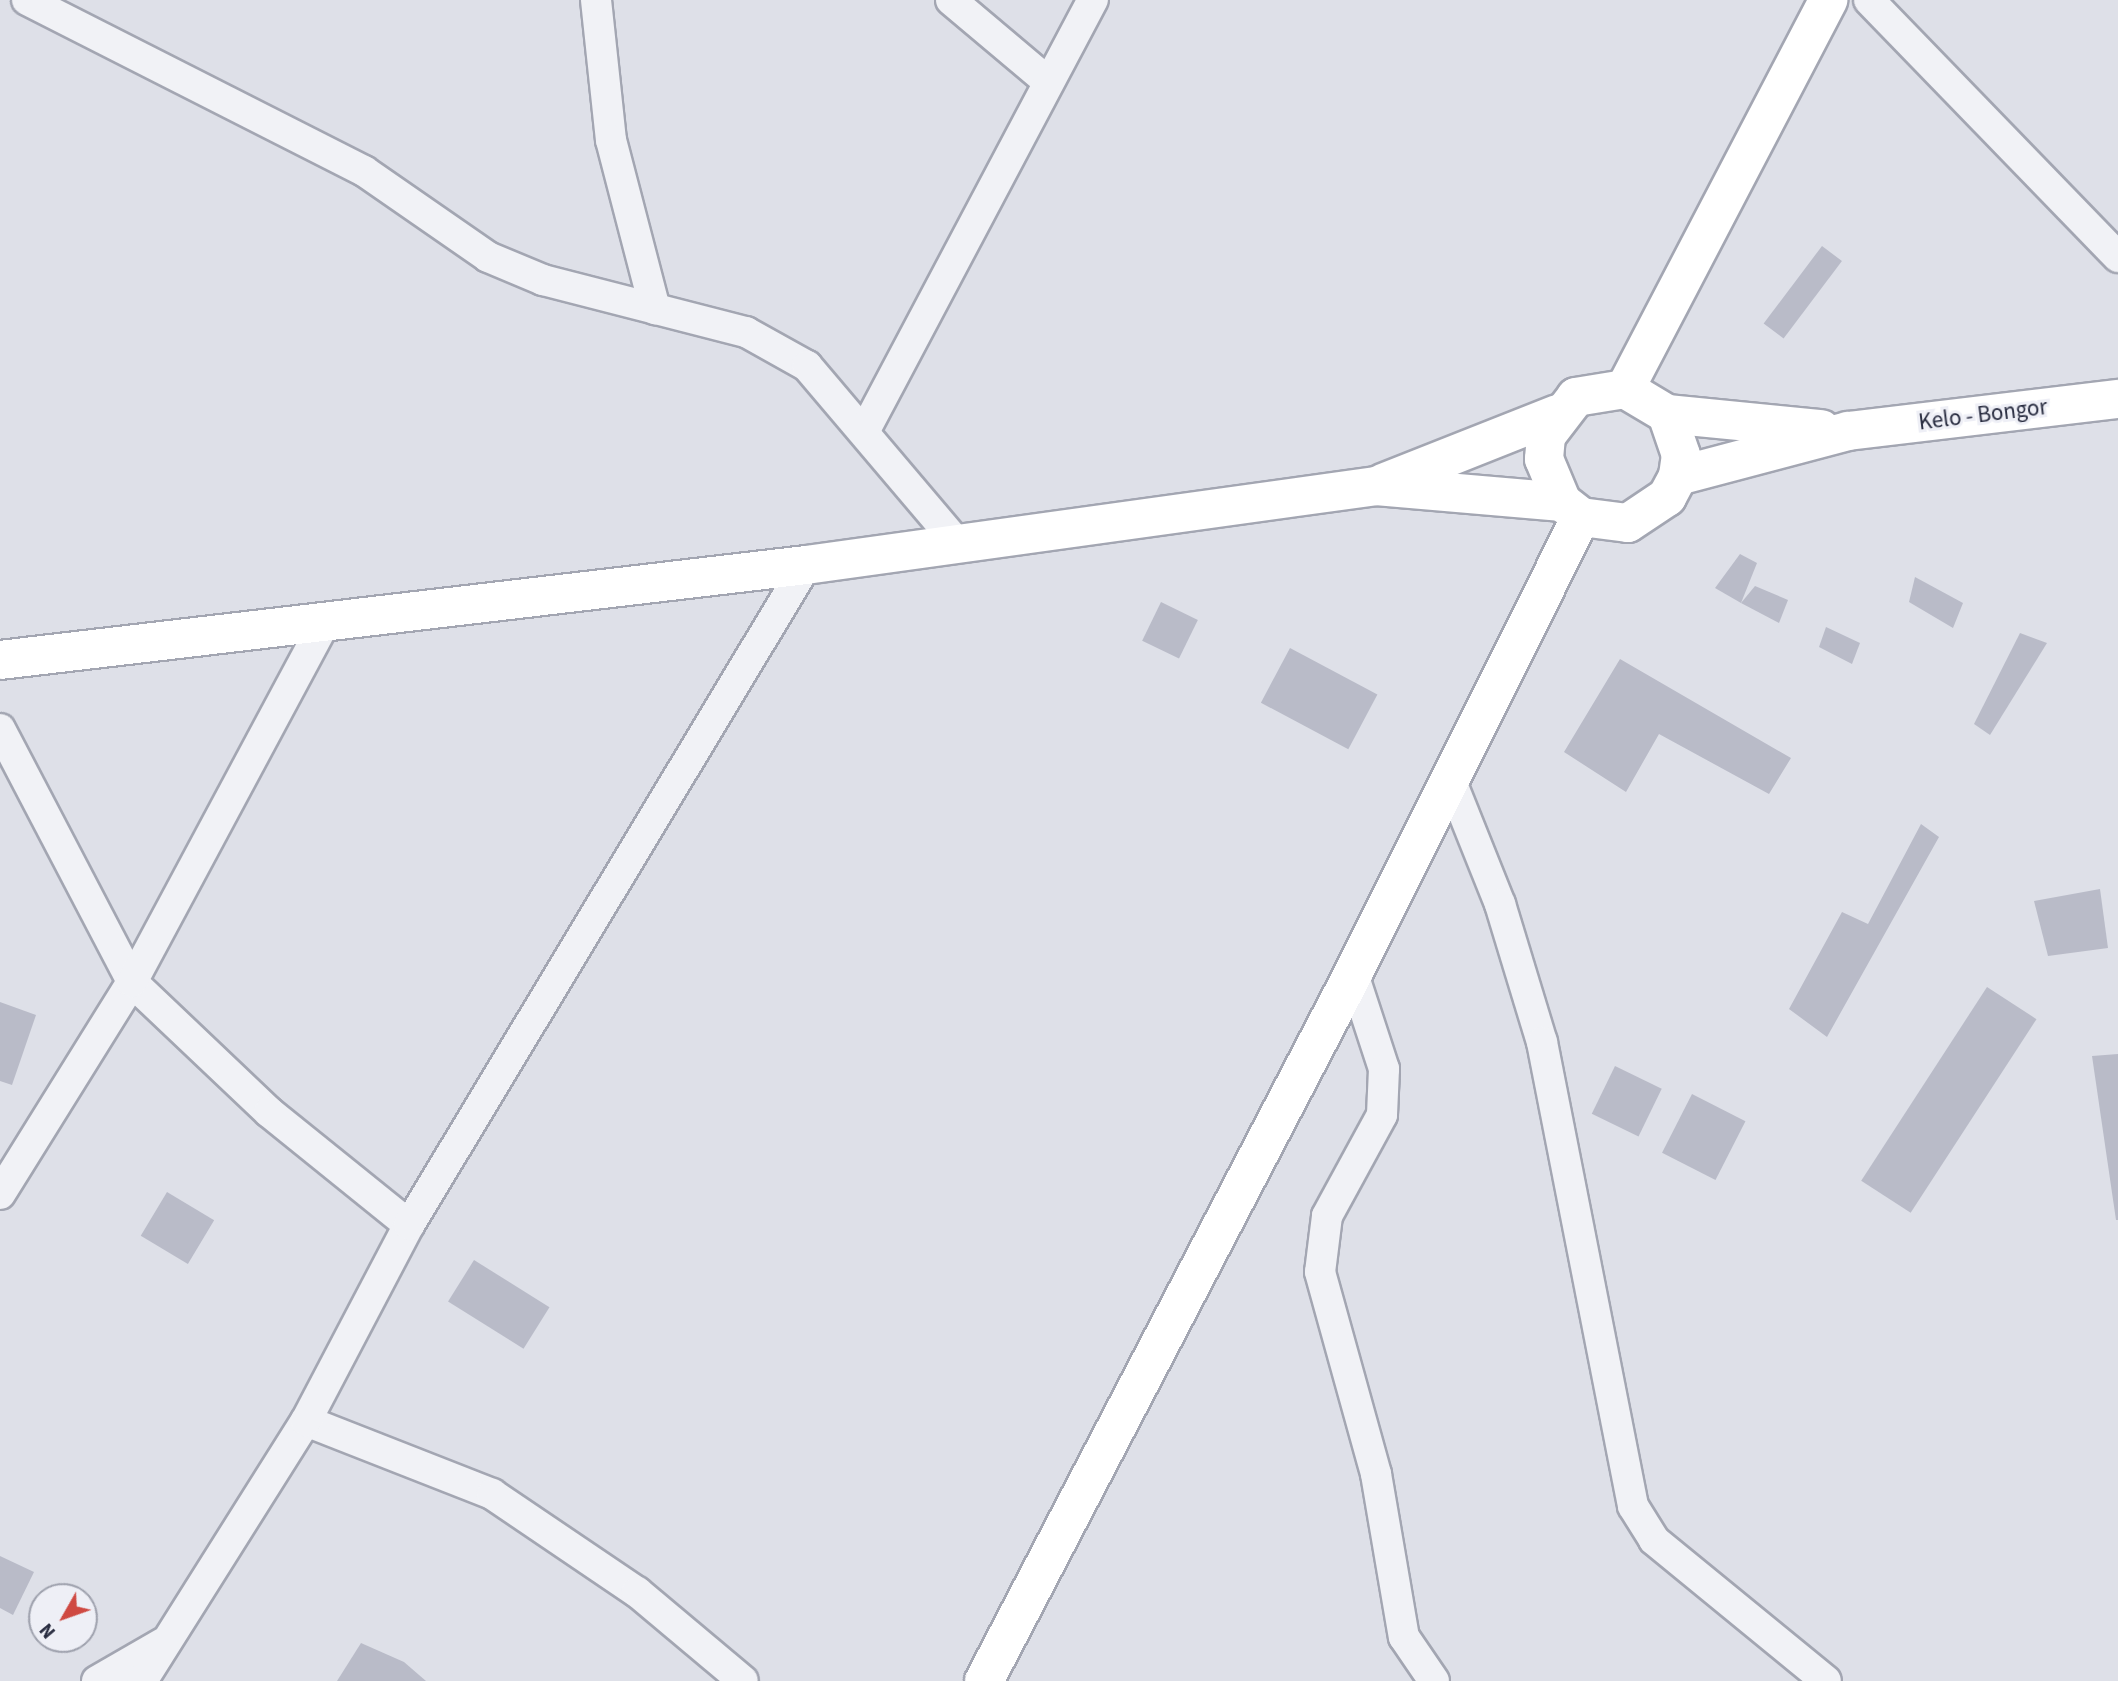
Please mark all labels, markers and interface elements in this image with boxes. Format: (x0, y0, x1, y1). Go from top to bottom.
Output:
street label: Kelo - Bongor (1917, 393, 2049, 437)
north arrow (28, 1583, 98, 1653)
text: N (34, 1617, 62, 1644)

